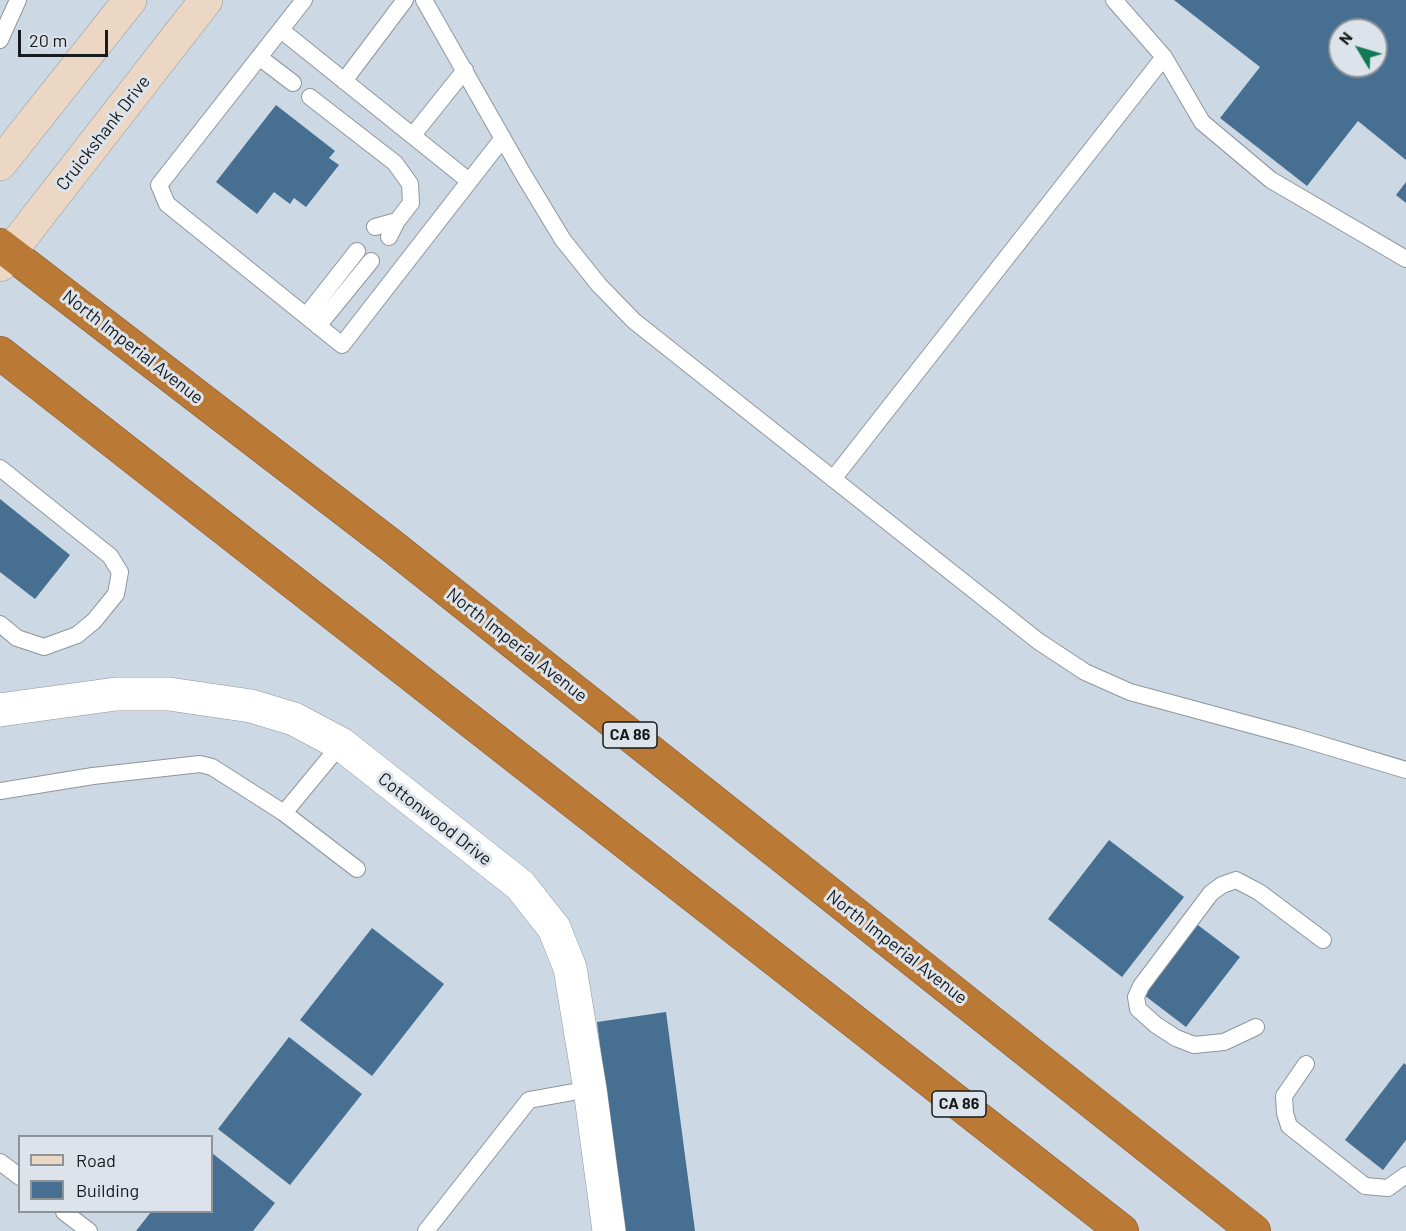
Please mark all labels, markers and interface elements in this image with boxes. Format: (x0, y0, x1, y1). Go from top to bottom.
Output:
scale bar (21, 18, 111, 56)
north arrow (1328, 18, 1388, 78)
text: N (1334, 28, 1356, 48)
text: 20 m (29, 29, 67, 51)
street label: Cruickshank Drive (51, 71, 155, 195)
street label: North Imperial Avenue (58, 285, 208, 409)
street label: North Imperial Avenue (442, 583, 592, 707)
road number: CA 86 (603, 722, 657, 748)
street label: Cottonwood Drive (374, 768, 496, 870)
street label: North Imperial Avenue (822, 885, 972, 1009)
road number: CA 86 (932, 1091, 986, 1117)
legend (18, 1135, 213, 1213)
text: Road (76, 1149, 116, 1171)
text: Building (76, 1179, 139, 1201)

